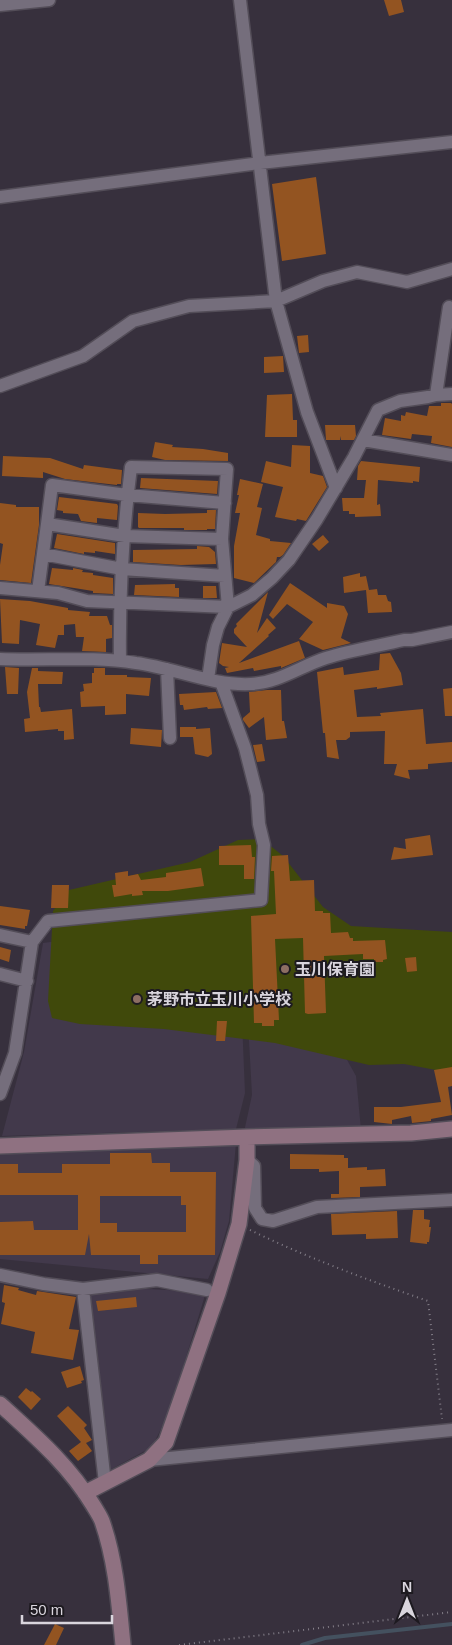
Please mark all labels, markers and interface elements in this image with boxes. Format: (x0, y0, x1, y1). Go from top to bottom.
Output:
place label: 玉川保育園 (295, 961, 375, 978)
marker: 玉川保育園 (279, 963, 291, 975)
place label: 茅野市立玉川小学校 (147, 991, 291, 1008)
marker: 茅野市立玉川小学校 (131, 993, 143, 1005)
north arrow (382, 1575, 432, 1625)
text: N (402, 1579, 412, 1595)
scale bar (22, 1592, 112, 1624)
text: 50 m (30, 1601, 63, 1618)

